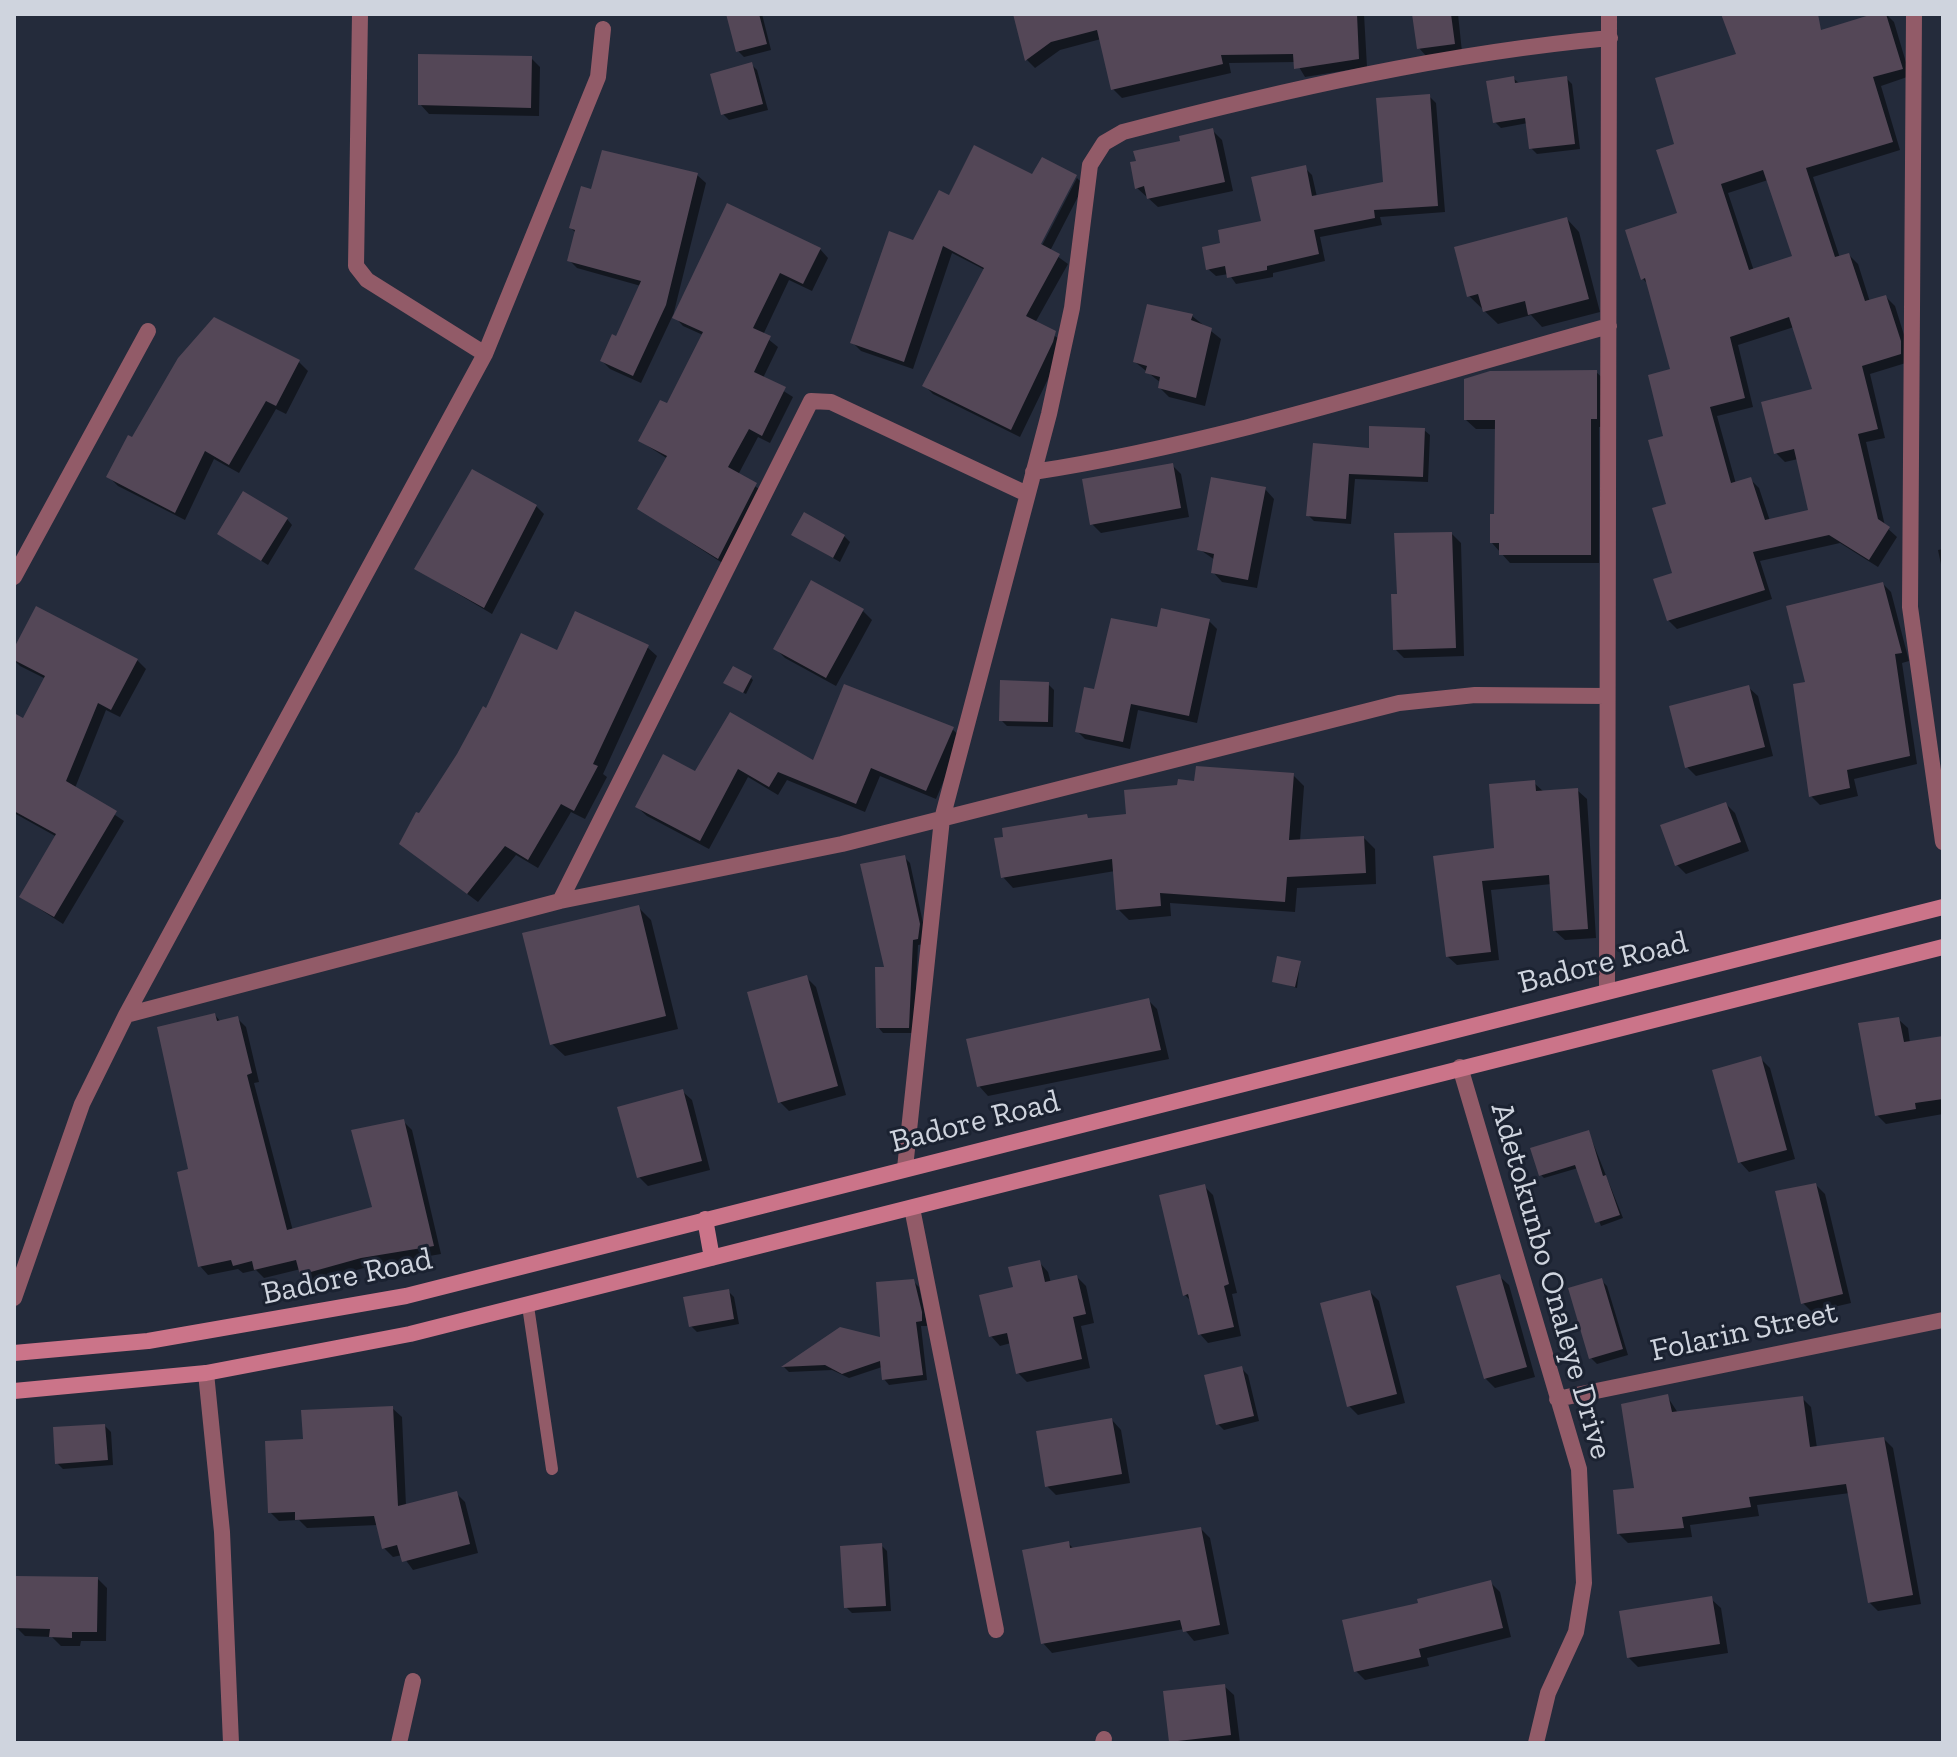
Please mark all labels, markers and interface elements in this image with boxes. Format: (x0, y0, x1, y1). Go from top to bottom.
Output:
street label: Badore Road (1514, 923, 1692, 1003)
street label: Badore Road (886, 1082, 1064, 1162)
street label: Adetokunbo Onaleye Drive (1482, 1099, 1620, 1463)
street label: Badore Road (258, 1240, 436, 1314)
street label: Folarin Street (1647, 1293, 1841, 1371)

